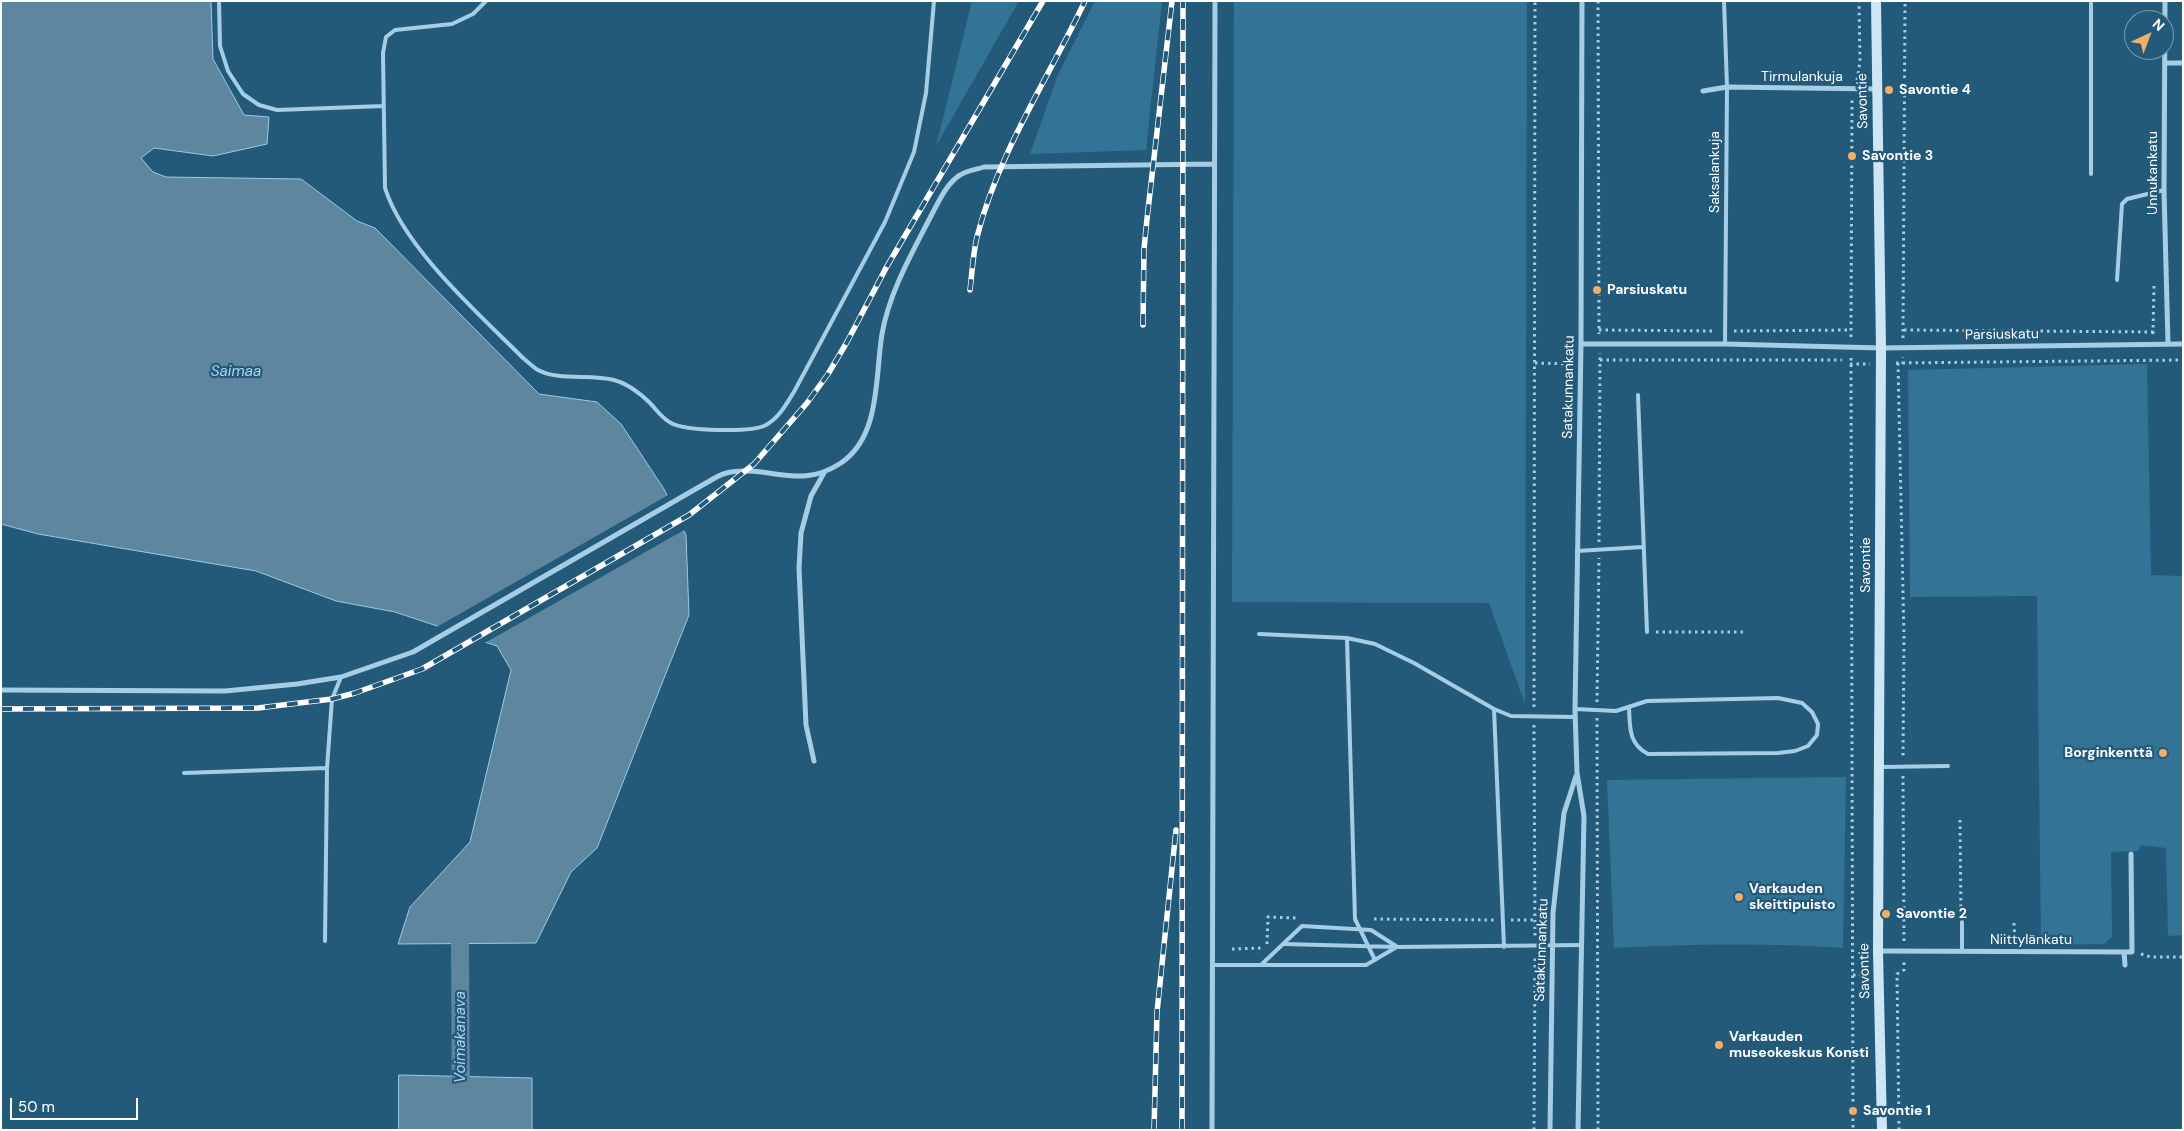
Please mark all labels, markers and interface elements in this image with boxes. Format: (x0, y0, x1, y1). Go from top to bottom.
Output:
north arrow (2124, 10, 2174, 60)
text: N (2149, 15, 2168, 35)
street label: Tirmulankuja (1761, 69, 1843, 85)
street label: Savontie (1854, 73, 1872, 129)
place label: Savontie 4 (1899, 82, 1971, 98)
marker: Savontie 4 (1883, 84, 1895, 96)
street label: Saksalankuja (1707, 131, 1723, 213)
street label: Unnukankatu (2145, 131, 2161, 215)
place label: Savontie 3 (1862, 148, 1933, 164)
marker: Savontie 3 (1846, 150, 1858, 162)
place label: Parsiuskatu (1607, 282, 1687, 298)
marker: Parsiuskatu (1591, 284, 1603, 296)
street label: Parsiuskatu (1965, 326, 2039, 344)
street label: Satakunnankatu (1560, 335, 1578, 439)
water label: Saimaa (211, 363, 261, 381)
street label: Savontie (1858, 537, 1874, 593)
place label: Borginkenttä (2064, 745, 2153, 761)
marker: Borginkenttä (2157, 747, 2169, 759)
place label: Varkauden skeittipuisto (1749, 881, 1835, 914)
marker: Varkauden skeittipuisto (1733, 891, 1745, 903)
street label: Satakunnankatu (1532, 898, 1552, 1002)
place label: Savontie 2 (1896, 906, 1967, 922)
marker: Savontie 2 (1880, 908, 1892, 920)
street label: Niittylänkatu (1990, 932, 2072, 948)
street label: Savontie (1856, 943, 1874, 999)
water label: Voimakanava (452, 991, 470, 1083)
place label: Varkauden museokeskus Konsti (1729, 1029, 1869, 1062)
marker: Varkauden museokeskus Konsti (1713, 1039, 1725, 1051)
scale bar (12, 1088, 140, 1120)
text: 50 m (18, 1097, 55, 1117)
place label: Savontie 1 (1863, 1103, 1931, 1119)
marker: Savontie 1 (1847, 1105, 1859, 1117)

